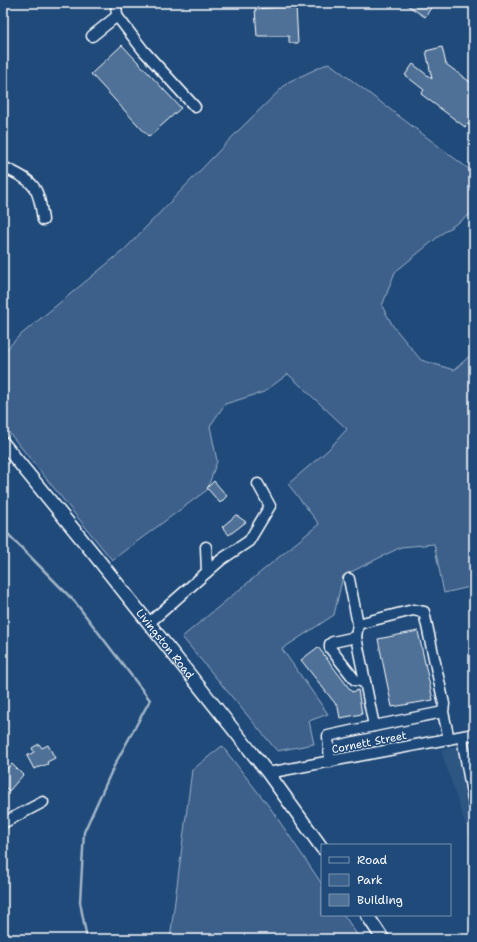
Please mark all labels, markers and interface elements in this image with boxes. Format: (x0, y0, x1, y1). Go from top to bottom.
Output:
street label: Livingston Road (132, 606, 197, 682)
street label: Cornett Street (330, 728, 408, 757)
legend (321, 844, 451, 916)
text: Road (357, 852, 388, 868)
text: Park (357, 872, 383, 888)
text: Building (357, 892, 403, 908)

